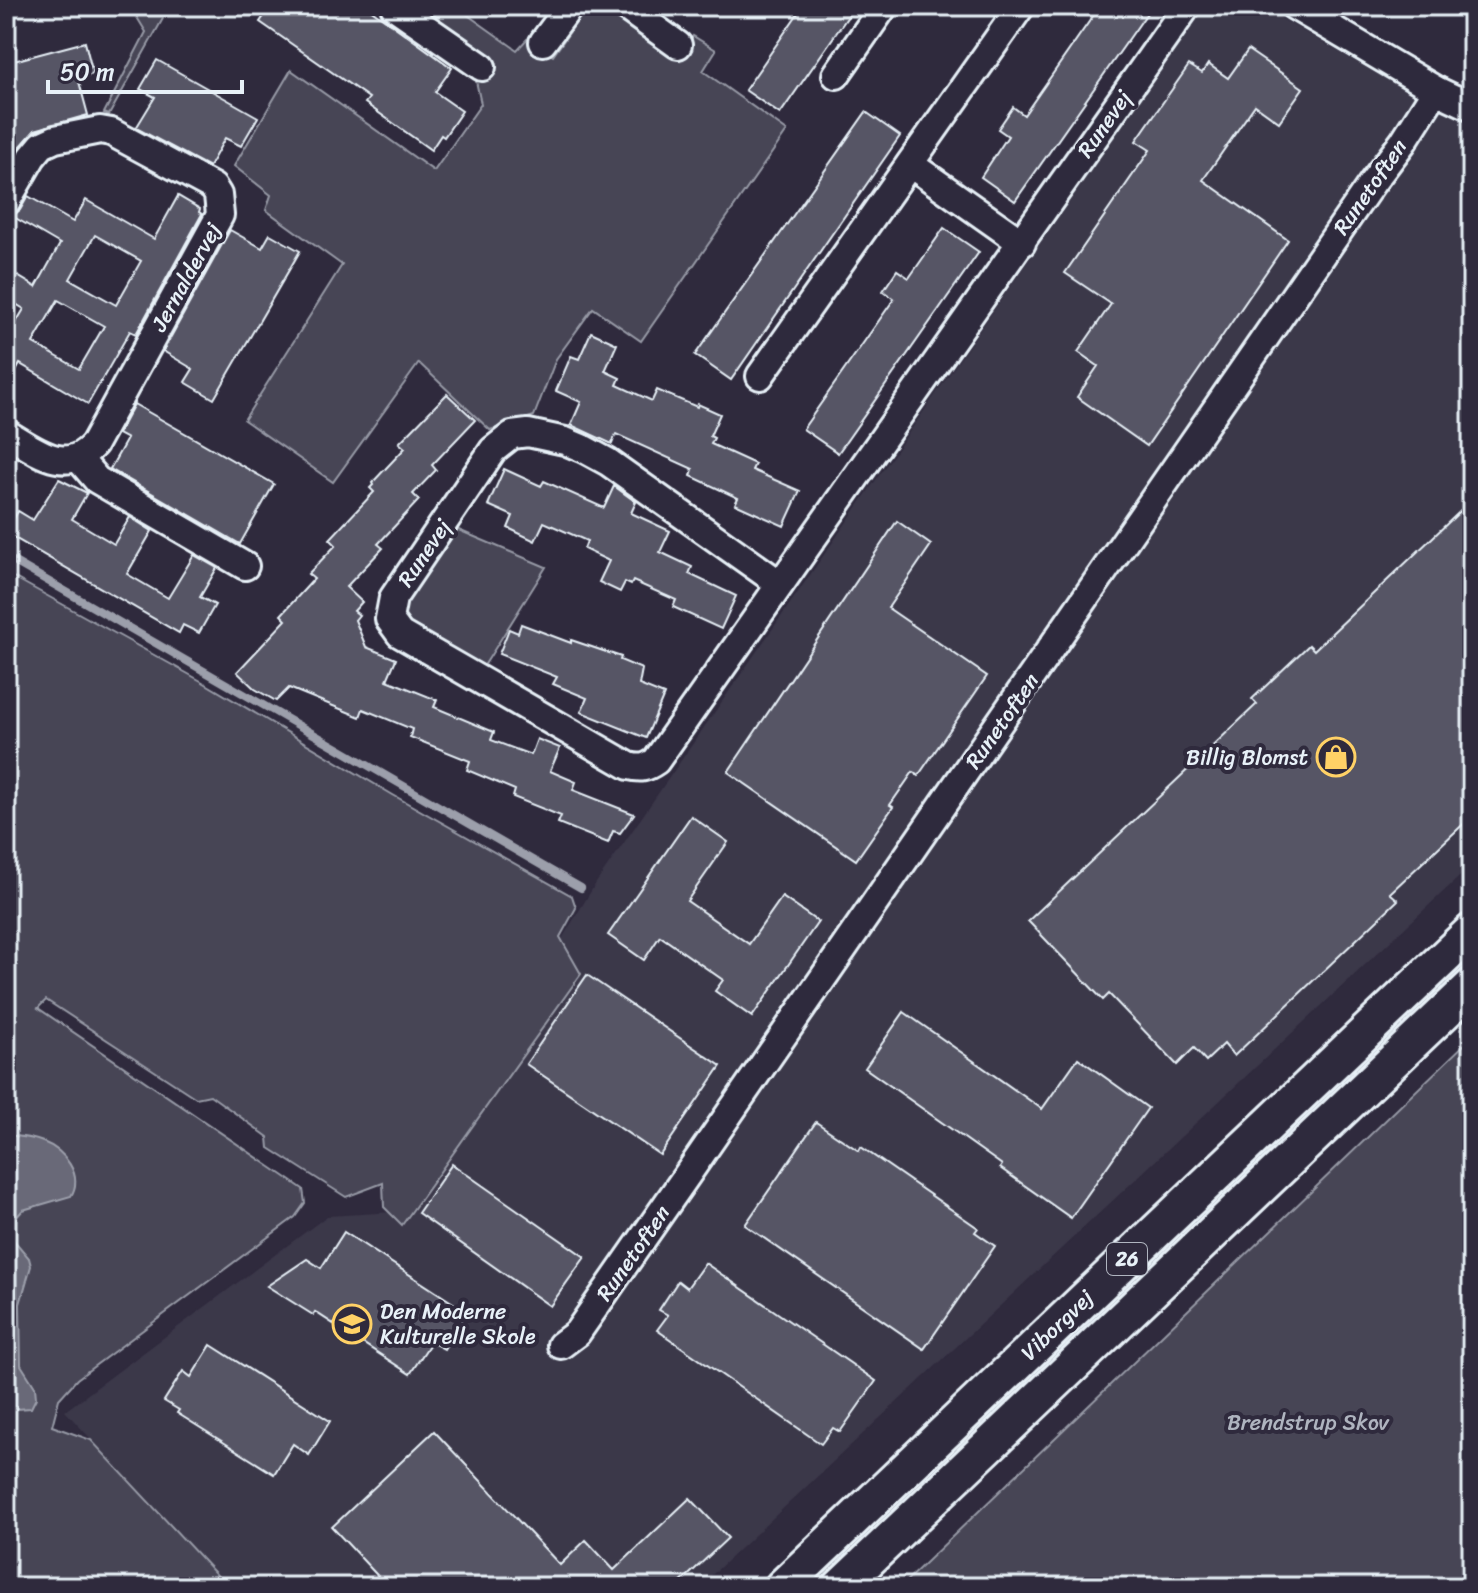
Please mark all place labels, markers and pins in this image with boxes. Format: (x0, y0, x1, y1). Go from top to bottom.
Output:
shop icon: Billig Blomst (1315, 736, 1357, 778)
place label: Billig Blomst (1186, 738, 1308, 777)
place label: Den Moderne Kulturelle Skole (380, 1292, 536, 1356)
school or university icon: Den Moderne Kulturelle Skole (331, 1303, 373, 1345)

